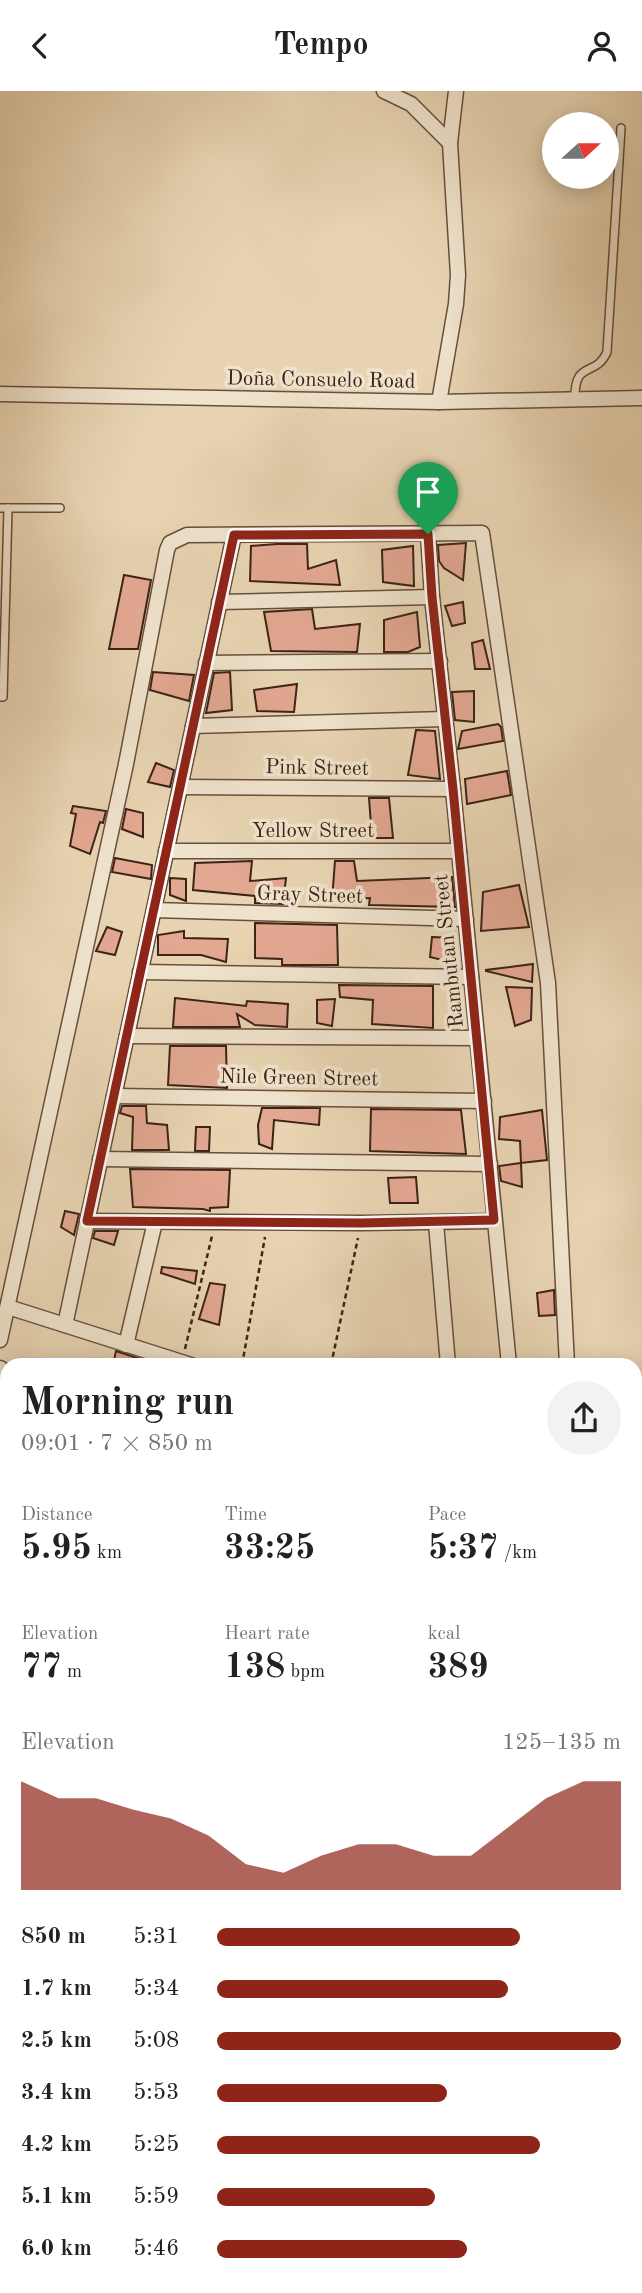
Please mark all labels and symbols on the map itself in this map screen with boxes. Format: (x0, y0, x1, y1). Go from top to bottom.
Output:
north arrow (542, 112, 620, 189)
street label: Doña Consuelo Road (226, 368, 416, 393)
pin (398, 462, 458, 534)
street label: Pink Street (265, 757, 369, 780)
street label: Yellow Street (252, 821, 374, 842)
street label: Rambutan Street (431, 873, 468, 1029)
street label: Gray Street (256, 883, 364, 908)
street label: Nile Green Street (219, 1067, 379, 1090)

